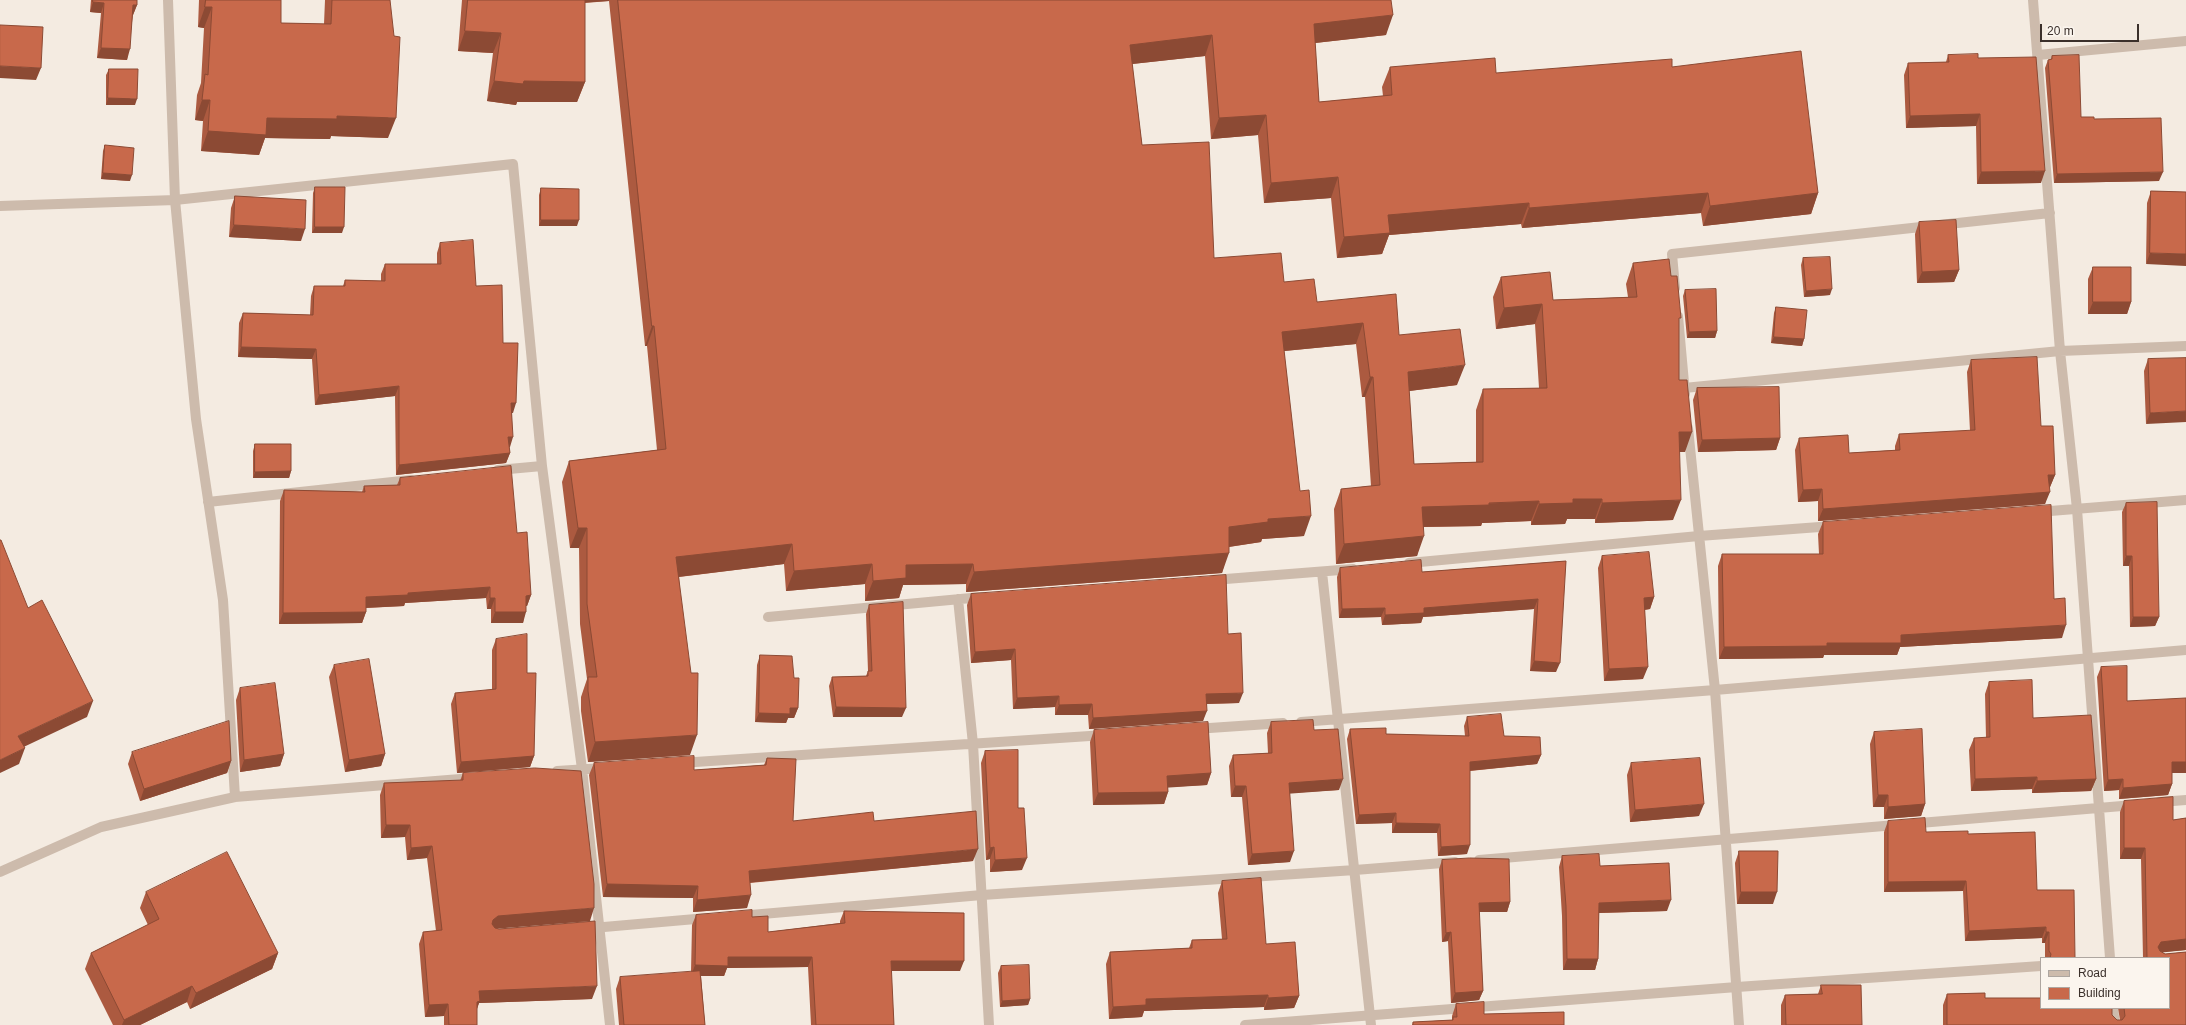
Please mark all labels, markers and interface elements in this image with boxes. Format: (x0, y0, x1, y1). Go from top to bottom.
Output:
scale bar (2042, 16, 2141, 42)
text: 20 m (2047, 24, 2074, 38)
legend (2040, 957, 2170, 1009)
text: Road (2078, 966, 2107, 980)
text: Building (2078, 986, 2121, 1000)

